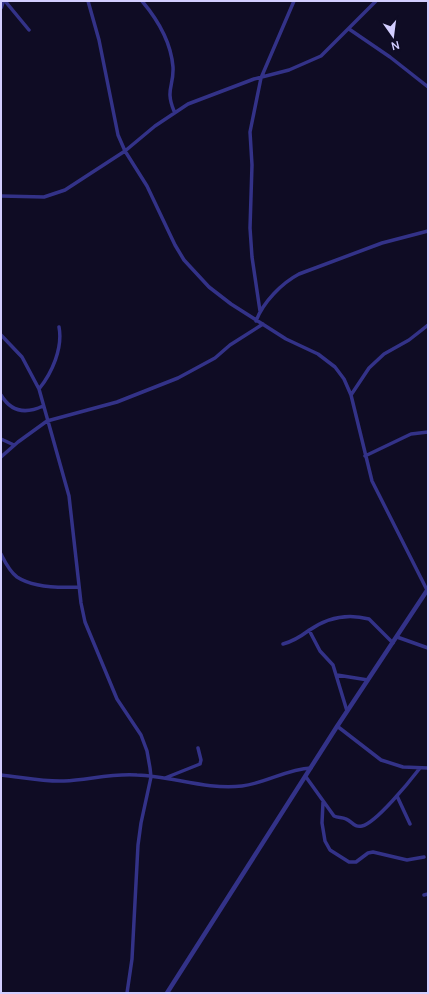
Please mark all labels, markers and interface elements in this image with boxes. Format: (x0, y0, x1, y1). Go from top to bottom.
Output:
north arrow (373, 16, 413, 56)
text: N (390, 38, 401, 54)

